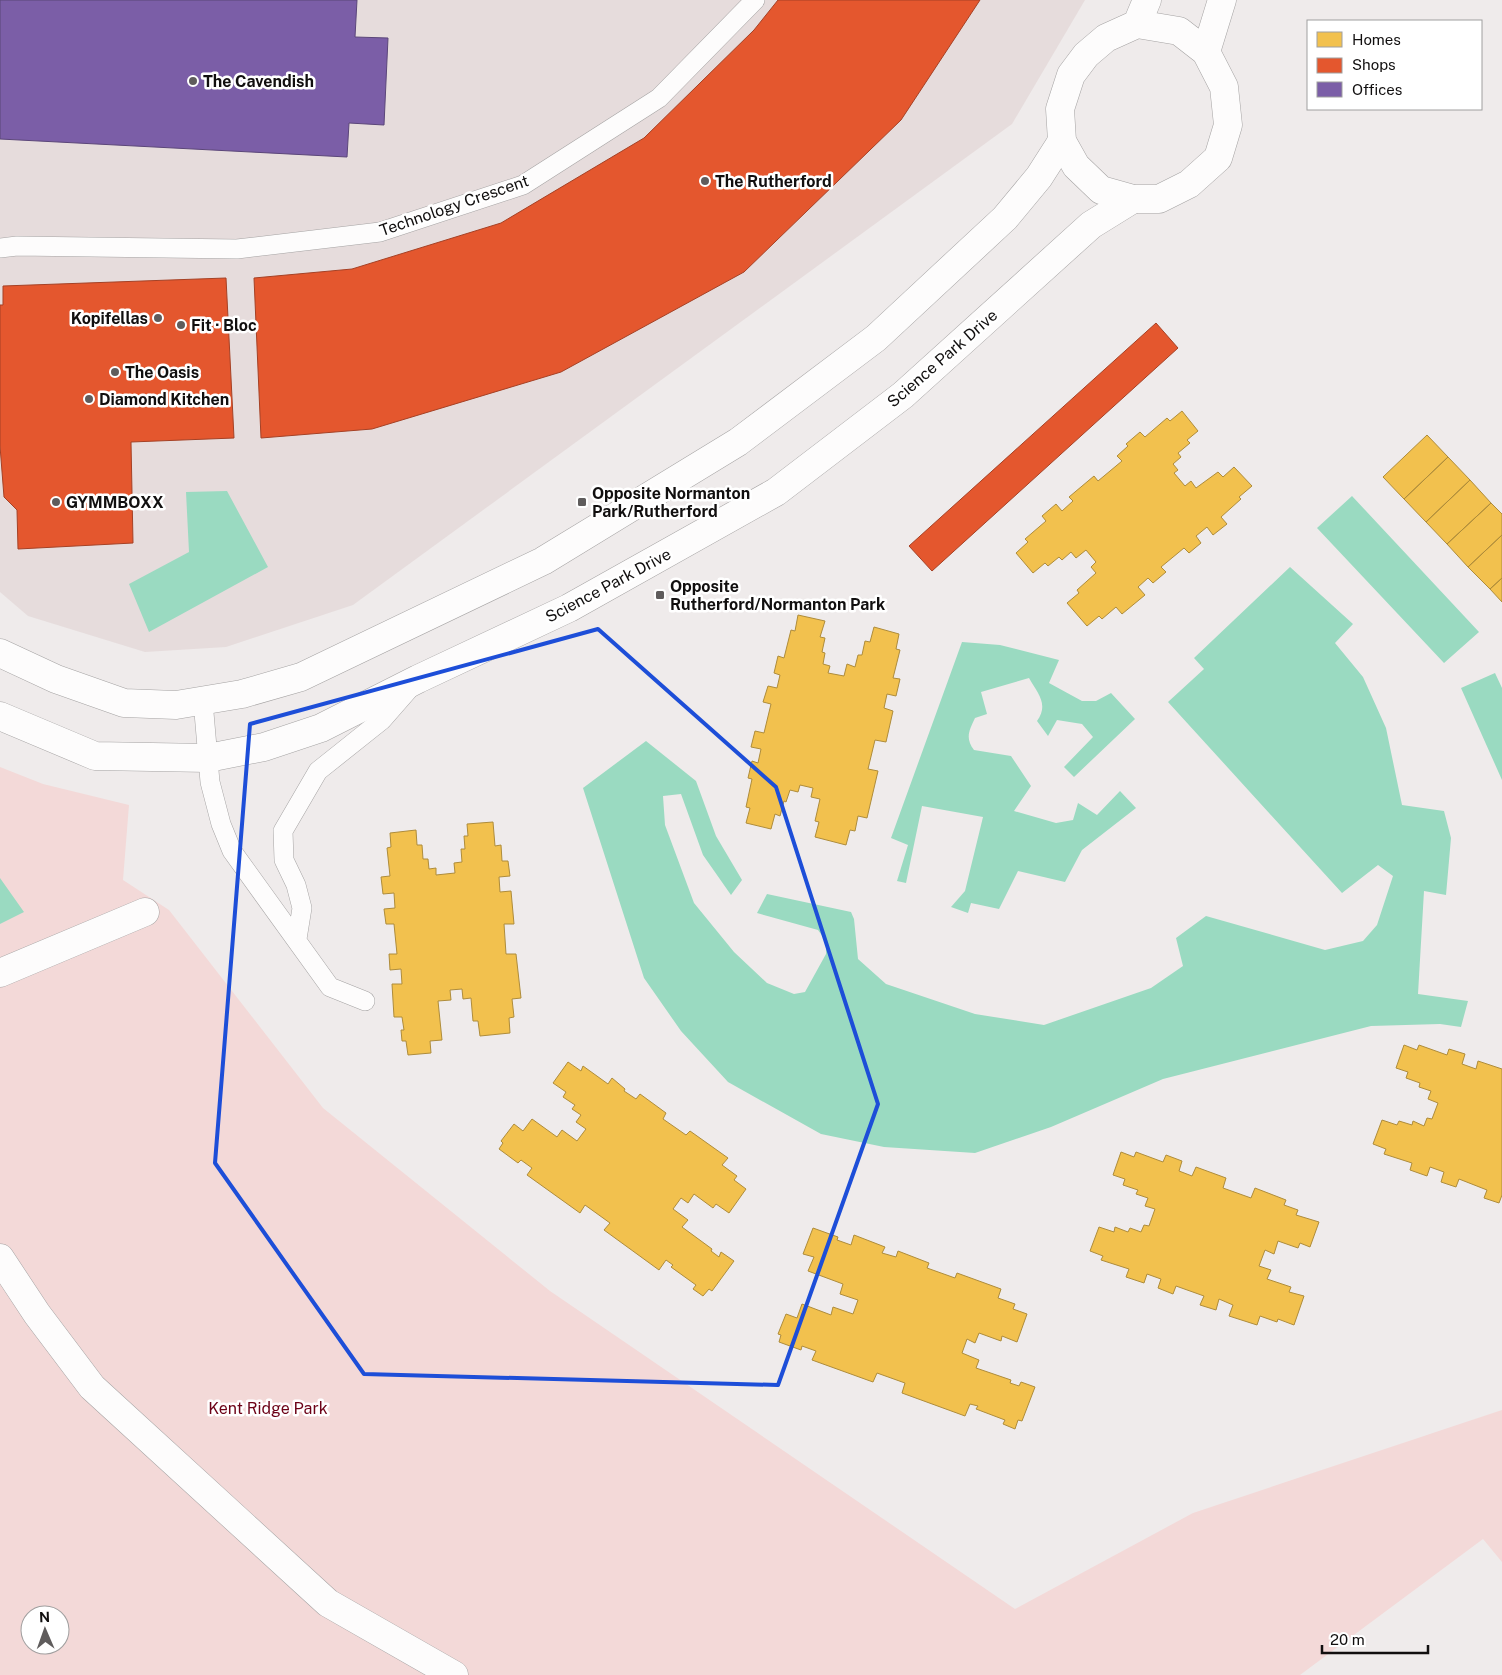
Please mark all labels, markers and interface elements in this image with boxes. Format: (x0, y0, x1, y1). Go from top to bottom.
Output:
legend (1307, 20, 1482, 110)
text: Homes (1352, 31, 1401, 48)
text: Shops (1352, 56, 1396, 73)
place label: The Cavendish (203, 72, 314, 91)
marker: The Cavendish (187, 75, 199, 87)
text: Offices (1352, 81, 1402, 98)
street label: Technology Crescent (377, 171, 531, 240)
place label: The Rutherford (715, 172, 832, 191)
marker: The Rutherford (699, 175, 711, 187)
street label: Science Park Drive (884, 305, 1001, 411)
place label: Kopifellas (71, 309, 148, 328)
marker: Kopifellas (152, 312, 164, 324)
place label: Fit · Bloc (191, 316, 257, 335)
marker: Fit · Bloc (175, 319, 187, 331)
place label: The Oasis (125, 363, 199, 382)
marker: The Oasis (109, 366, 121, 378)
place label: Diamond Kitchen (99, 390, 229, 409)
marker: Diamond Kitchen (83, 393, 95, 405)
place label: Opposite Normanton Park/Rutherford (592, 484, 750, 521)
place label: GYMMBOXX (66, 493, 164, 512)
marker: GYMMBOXX (50, 496, 62, 508)
marker: Opposite Normanton Park/Rutherford (576, 496, 588, 508)
street label: Science Park Drive (542, 544, 674, 627)
place label: Opposite Rutherford/Normanton Park (670, 577, 885, 614)
marker: Opposite Rutherford/Normanton Park (654, 589, 666, 601)
park label: Kent Ridge Park (208, 1399, 328, 1418)
north arrow (20, 1605, 70, 1655)
text: N (39, 1609, 50, 1625)
scale bar (1322, 1622, 1428, 1654)
text: 20 m (1330, 1631, 1365, 1648)

